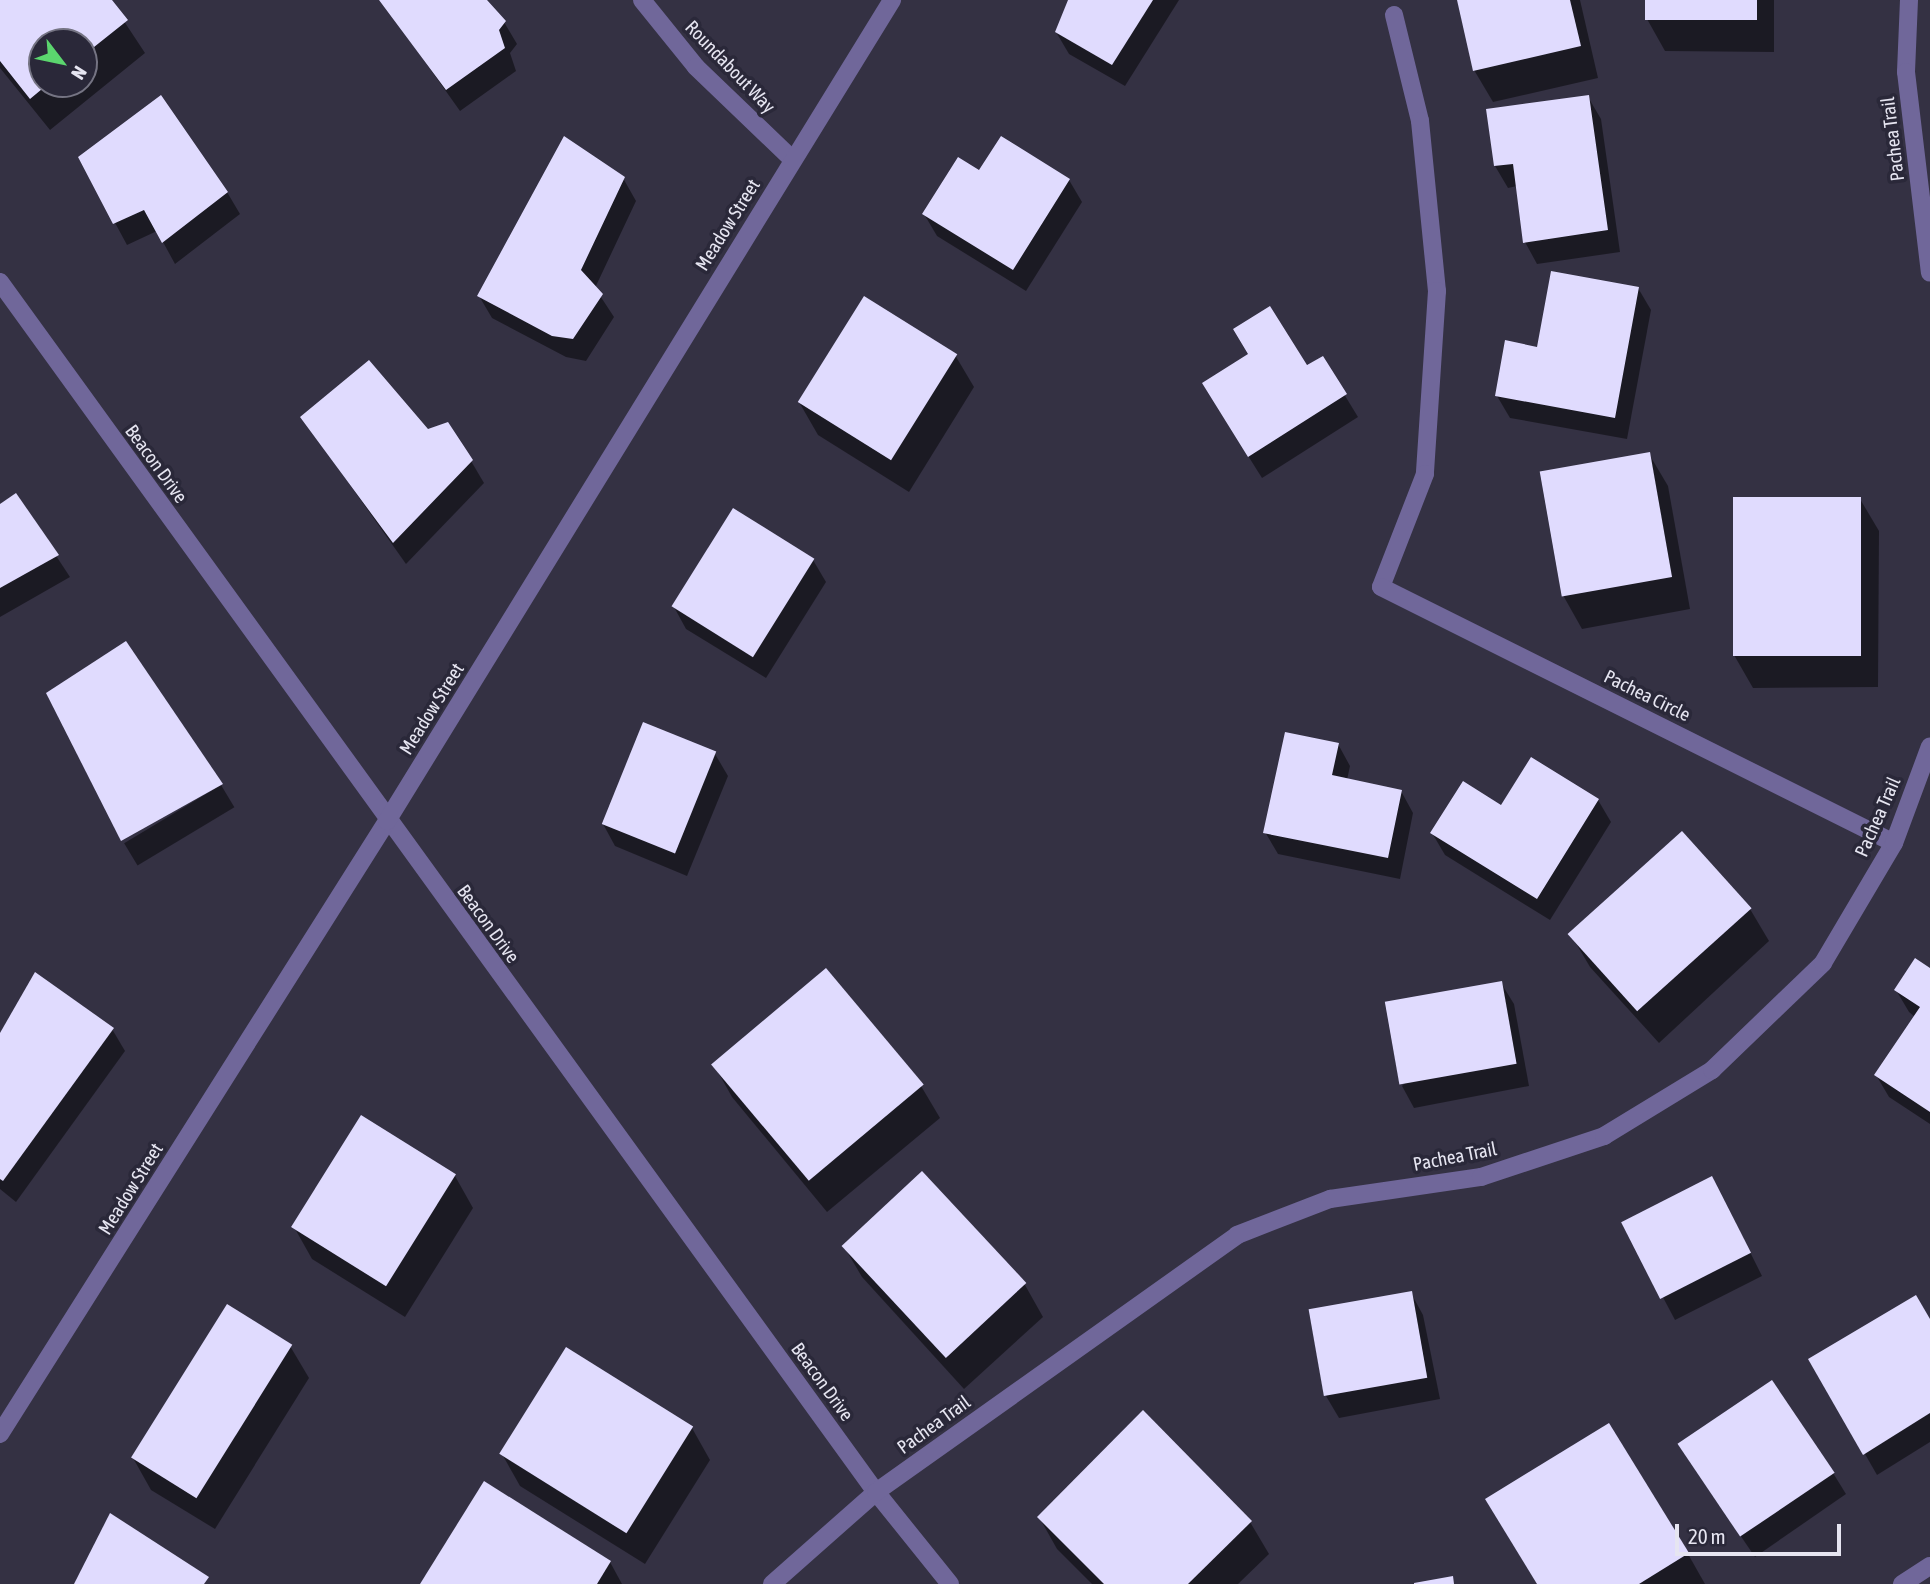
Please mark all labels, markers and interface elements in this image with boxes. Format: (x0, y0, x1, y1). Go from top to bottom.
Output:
street label: Roundabout Way (680, 16, 780, 118)
north arrow (28, 28, 98, 98)
text: N (67, 62, 91, 84)
street label: Pachea Trail (1877, 96, 1909, 182)
street label: Meadow Street (691, 175, 765, 275)
street label: Beacon Drive (120, 420, 192, 508)
street label: Meadow Street (395, 659, 469, 759)
street label: Pachea Circle (1600, 665, 1694, 727)
street label: Pachea Trail (1850, 774, 1906, 860)
street label: Beacon Drive (452, 880, 524, 968)
street label: Pachea Trail (1411, 1138, 1499, 1176)
street label: Meadow Street (94, 1139, 168, 1239)
street label: Beacon Drive (786, 1338, 858, 1426)
street label: Pachea Trail (893, 1391, 975, 1459)
scale bar (1678, 1510, 1844, 1554)
text: 20 m (1688, 1524, 1726, 1548)

